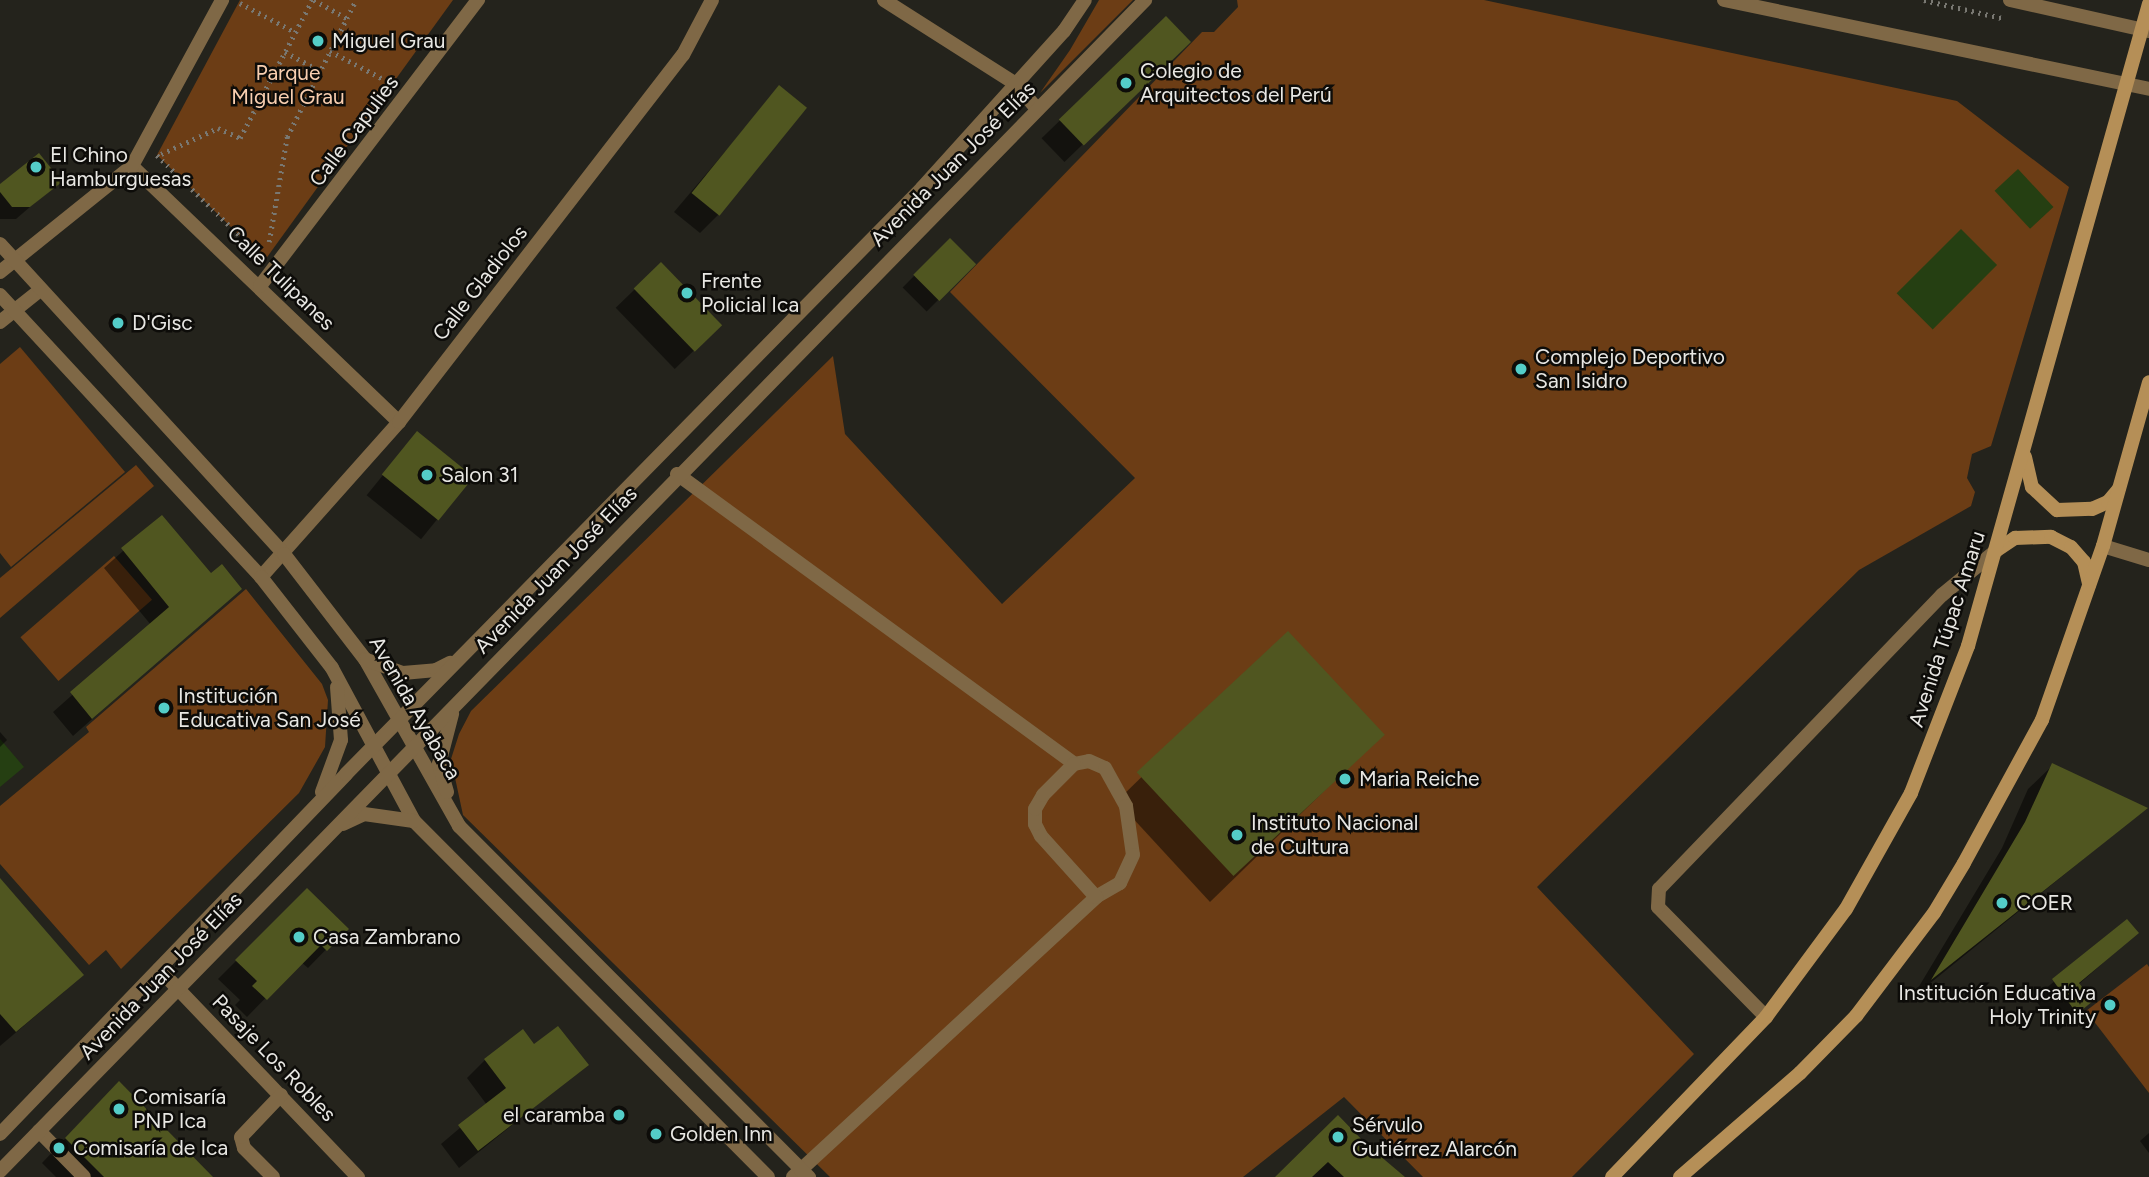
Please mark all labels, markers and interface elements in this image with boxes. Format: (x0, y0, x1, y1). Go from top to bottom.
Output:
place label: Miguel Grau (332, 28, 445, 54)
marker: Miguel Grau (310, 33, 326, 49)
place label: Colegio de Arquitectos del Perú (1140, 58, 1332, 108)
park label: Parque Miguel Grau (231, 60, 345, 110)
street label: Calle Capulies (304, 71, 404, 191)
marker: Colegio de Arquitectos del Perú (1118, 75, 1134, 91)
street label: Avenida Juan José Elías (865, 76, 1041, 252)
place label: El Chino Hamburguesas (50, 142, 191, 192)
marker: El Chino Hamburguesas (28, 159, 44, 175)
street label: Calle Tulipanes (222, 220, 340, 336)
street label: Calle Gladiolos (427, 220, 533, 346)
place label: Frente Policial Ica (701, 268, 799, 318)
marker: Frente Policial Ica (679, 285, 695, 301)
place label: D'Gisc (132, 310, 193, 336)
marker: D'Gisc (110, 315, 126, 331)
place label: Complejo Deportivo San Isidro (1535, 344, 1725, 394)
marker: Complejo Deportivo San Isidro (1513, 361, 1529, 377)
place label: Salon 31 (441, 462, 518, 488)
marker: Salon 31 (419, 467, 435, 483)
street label: Avenida Juan José Elías (470, 481, 642, 659)
street label: Avenida Túpac Amaru (1903, 528, 1991, 730)
street label: Avenida Ayabaca (364, 632, 466, 784)
place label: Institución Educativa San José (178, 683, 361, 733)
marker: Institución Educativa San José (156, 700, 172, 716)
place label: Maria Reiche (1359, 766, 1479, 792)
marker: Maria Reiche (1337, 771, 1353, 787)
place label: Instituto Nacional de Cultura (1251, 810, 1418, 860)
marker: Instituto Nacional de Cultura (1229, 827, 1245, 843)
street label: Avenida Juan José Elías (75, 887, 247, 1065)
place label: COER (2016, 890, 2073, 916)
marker: COER (1994, 895, 2010, 911)
place label: Casa Zambrano (313, 924, 461, 950)
marker: Casa Zambrano (291, 929, 307, 945)
place label: Institución Educativa Holy Trinity (1898, 980, 2096, 1030)
street label: Pasaje Los Robles (207, 989, 341, 1127)
marker: Institución Educativa Holy Trinity (2102, 997, 2118, 1013)
place label: Comisaría PNP Ica (133, 1084, 226, 1134)
marker: Comisaría PNP Ica (111, 1101, 127, 1117)
place label: el caramba (503, 1102, 605, 1128)
marker: el caramba (611, 1107, 627, 1123)
place label: Sérvulo Gutiérrez Alarcón (1352, 1112, 1517, 1162)
place label: Golden Inn (670, 1121, 773, 1147)
marker: Golden Inn (648, 1126, 664, 1142)
marker: Sérvulo Gutiérrez Alarcón (1330, 1129, 1346, 1145)
place label: Comisaría de Ica (73, 1135, 228, 1161)
marker: Comisaría de Ica (51, 1140, 67, 1156)

